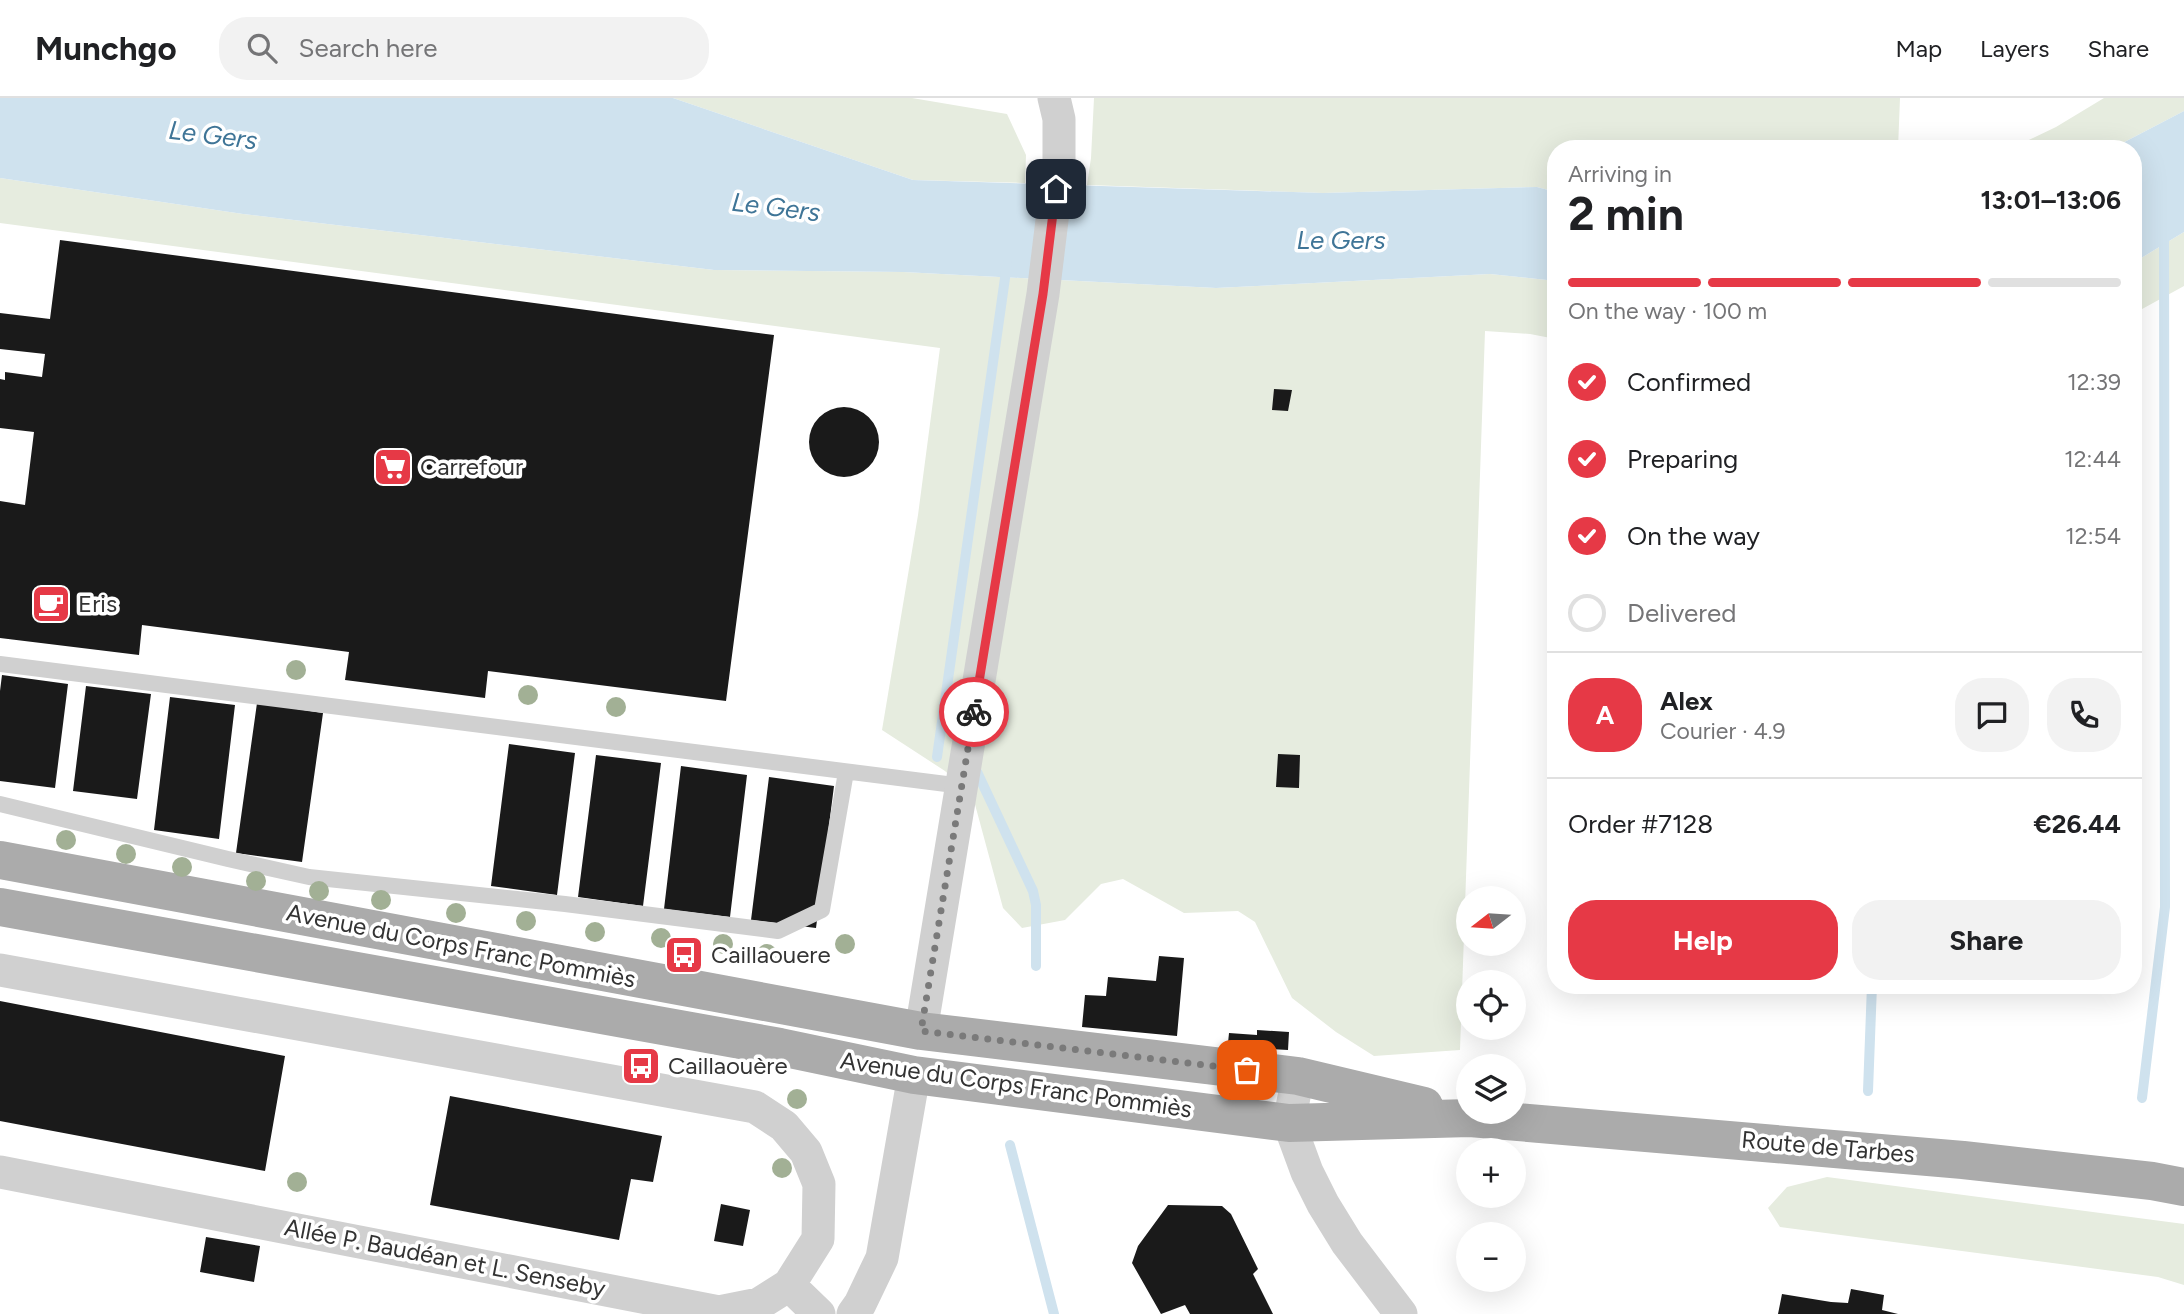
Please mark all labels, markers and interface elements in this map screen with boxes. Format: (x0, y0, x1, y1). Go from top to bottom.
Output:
search box (219, 17, 709, 80)
text: Munchgo (35, 29, 177, 68)
icon: search (243, 29, 281, 67)
text: Search here (299, 32, 438, 64)
text: Map (1895, 34, 1942, 63)
text: Layers (1980, 34, 2049, 63)
text: Share (2087, 34, 2149, 63)
water label: Le Gers (167, 114, 259, 156)
pin (1026, 159, 1086, 219)
text: Arriving in (1568, 160, 1672, 188)
icon: home (1037, 170, 1075, 208)
text: 13:01–13:06 (1980, 184, 2121, 216)
water label: Le Gers (730, 186, 822, 228)
text: 2 min (1568, 186, 1684, 242)
water label: Le Gers (1296, 224, 1386, 256)
text: On the way · 100 m (1568, 297, 1767, 325)
icon: check (1568, 363, 1606, 401)
text: Confirmed (1627, 366, 1751, 398)
text: 12:39 (2067, 368, 2121, 396)
icon: check (1568, 440, 1606, 478)
text: Preparing (1627, 443, 1738, 475)
text: 12:44 (2064, 445, 2121, 473)
supermarket icon: Carrefour (372, 446, 414, 488)
place label: Carrefour (420, 452, 523, 481)
icon: check (1568, 517, 1606, 555)
text: On the way (1627, 520, 1760, 552)
text: 12:54 (2065, 522, 2121, 550)
cafe icon: Eris (30, 583, 72, 625)
place label: Eris (78, 589, 117, 618)
text: Delivered (1627, 597, 1736, 629)
courier (939, 677, 1009, 747)
button: chat (1955, 678, 2029, 752)
button: phone (2047, 678, 2121, 752)
text: Alex (1660, 685, 1713, 717)
icon: bike (955, 693, 993, 731)
text: A (1596, 699, 1614, 731)
text: Courier · 4.9 (1660, 717, 1786, 745)
text: Order #7128 (1568, 808, 1713, 840)
text: €26.44 (2033, 808, 2121, 840)
north arrow (1456, 886, 1526, 956)
map controls (1456, 886, 1526, 1292)
street label: Avenue du Corps Franc Pommiès (284, 897, 638, 994)
button: Help (1568, 900, 1838, 980)
button: Share (1852, 900, 2121, 980)
bus stop icon: Caillaouere (663, 934, 705, 976)
place label: Caillaouere (711, 940, 831, 969)
button: locate (1456, 970, 1526, 1040)
pin (1217, 1040, 1277, 1100)
bus stop icon: Caillaouère (620, 1045, 662, 1087)
street label: Avenue du Corps Franc Pommiès (838, 1045, 1194, 1124)
place label: Caillaouère (668, 1051, 788, 1080)
icon: bag (1228, 1051, 1266, 1089)
button: layers (1456, 1054, 1526, 1124)
street label: Route de Tarbes (1740, 1124, 1916, 1169)
button: + (1456, 1138, 1526, 1208)
street label: Allée P. Baudéan et L. Senseby (282, 1212, 608, 1303)
button: − (1456, 1222, 1526, 1292)

